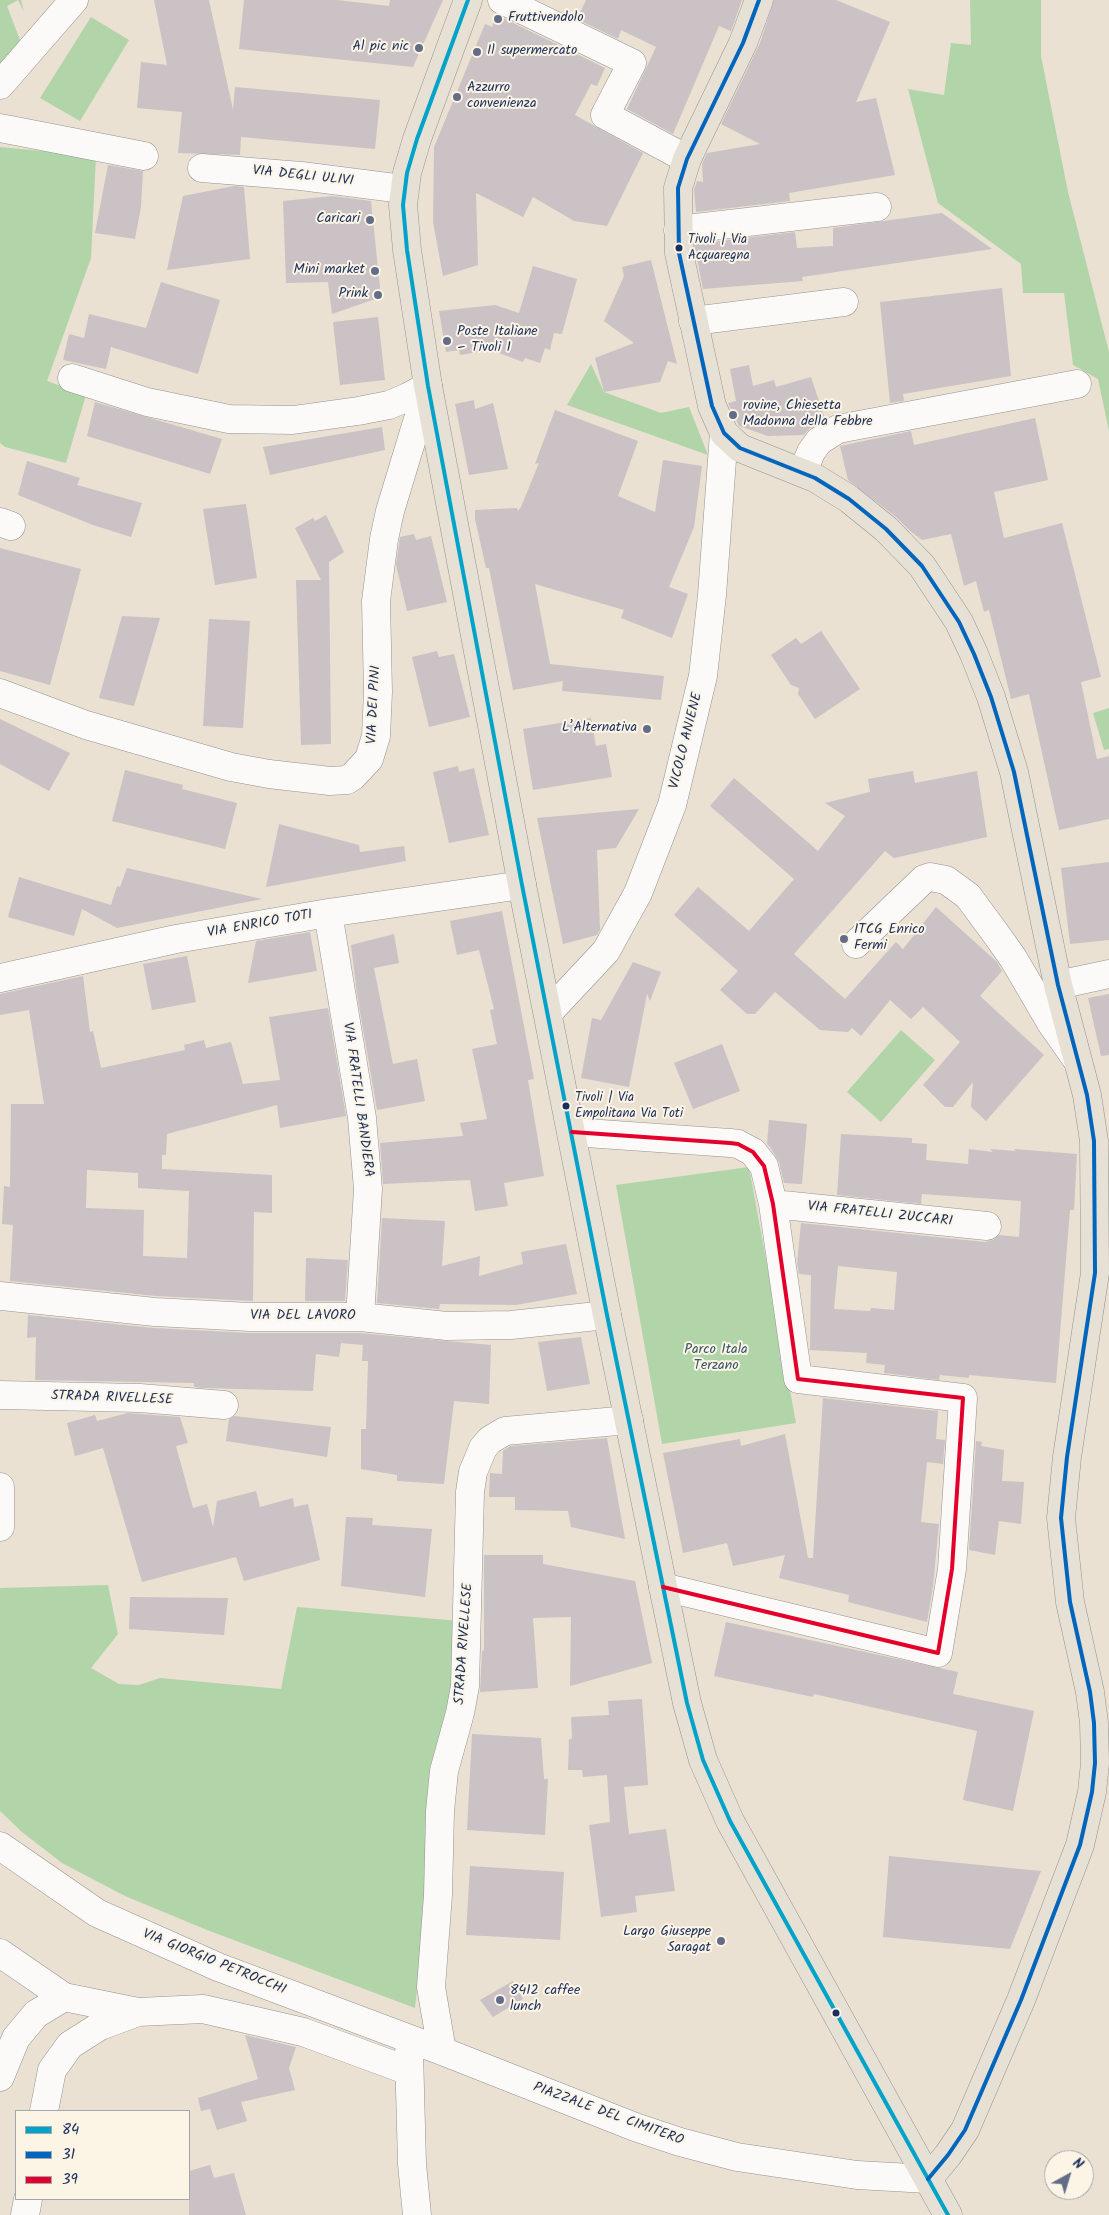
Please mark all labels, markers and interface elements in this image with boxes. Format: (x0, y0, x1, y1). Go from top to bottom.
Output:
place label: Fruttivendolo (508, 11, 584, 27)
marker: Fruttivendolo (492, 13, 504, 25)
place label: Al pic nic (353, 40, 409, 56)
marker: Al pic nic (413, 42, 425, 54)
place label: Il supermercato (487, 44, 577, 60)
marker: Il supermercato (471, 46, 483, 58)
place label: Azzurro convenienza (467, 81, 537, 114)
marker: Azzurro convenienza (451, 91, 463, 103)
street label: VIA DEGLI ULIVI (252, 163, 354, 191)
place label: Caricari (316, 212, 360, 228)
marker: Caricari (364, 214, 376, 226)
place label: Tivoli | Via Acquaregna (688, 233, 750, 264)
marker: Tivoli | Via Acquaregna (674, 243, 684, 253)
place label: Mini market (294, 263, 365, 279)
marker: Mini market (369, 265, 381, 277)
place label: Prink (338, 287, 368, 303)
marker: Prink (372, 289, 384, 301)
place label: Poste Italiane – Tivoli 1 (457, 325, 538, 358)
marker: Poste Italiane – Tivoli 1 (441, 335, 453, 347)
place label: rovine, Chiesetta Madonna della Febbre (743, 399, 873, 432)
marker: rovine, Chiesetta Madonna della Febbre (727, 409, 739, 421)
street label: VIA DEI PINI (365, 665, 385, 745)
street label: VICOLO ANIENE (667, 691, 707, 791)
place label: L’Alternativa (562, 721, 637, 737)
marker: L’Alternativa (641, 723, 653, 735)
street label: VIA ENRICO TOTI (206, 907, 314, 943)
place label: ITCG Enrico Fermi (854, 923, 925, 956)
marker: ITCG Enrico Fermi (838, 933, 850, 945)
street label: VIA FRATELLI BANDIERA (338, 1022, 376, 1178)
place label: Tivoli | Via Empolitana Via Toti (575, 1091, 683, 1122)
marker: Tivoli | Via Empolitana Via Toti (561, 1101, 571, 1111)
street label: VIA FRATELLI ZUCCARI (807, 1199, 953, 1231)
street label: VIA DEL LAVORO (250, 1309, 356, 1325)
park label: Parco Itala Terzano (684, 1343, 748, 1375)
street label: STRADA RIVELLESE (51, 1388, 173, 1410)
street label: STRADA RIVELLESE (452, 1583, 478, 1705)
place label: Largo Giuseppe Saragat (623, 1925, 711, 1958)
street label: VIA GIORGIO PETROCCHI (140, 1927, 288, 1999)
marker: Largo Giuseppe Saragat (715, 1935, 727, 1947)
place label: 8412 caffee lunch (510, 1984, 580, 2016)
marker: 8412 caffee lunch (494, 1994, 506, 2006)
unlabelled marker (831, 2008, 841, 2018)
street label: PIAZZALE DEL CIMITERO (531, 2080, 685, 2150)
legend (15, 2110, 190, 2200)
text: 84 (62, 2118, 79, 2142)
text: 31 (62, 2143, 75, 2167)
north arrow (1044, 2150, 1094, 2200)
text: N (1067, 2153, 1088, 2175)
text: 39 (62, 2168, 78, 2192)

